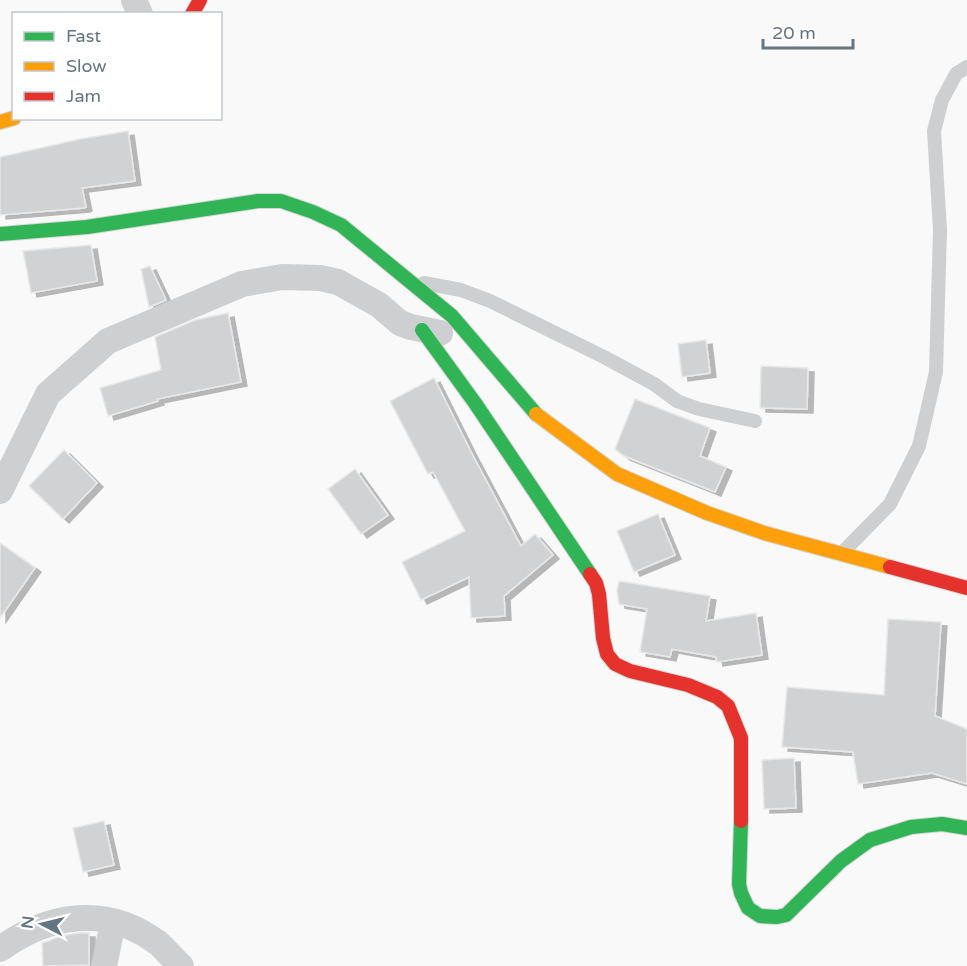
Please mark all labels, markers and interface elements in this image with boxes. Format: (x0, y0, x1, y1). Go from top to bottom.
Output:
legend (12, 12, 222, 120)
scale bar (763, 12, 853, 50)
text: 20 m (772, 22, 816, 44)
text: Fast (66, 25, 101, 47)
text: Slow (66, 55, 107, 77)
text: Jam (66, 85, 101, 107)
north arrow (12, 894, 72, 954)
text: N (17, 915, 39, 930)

